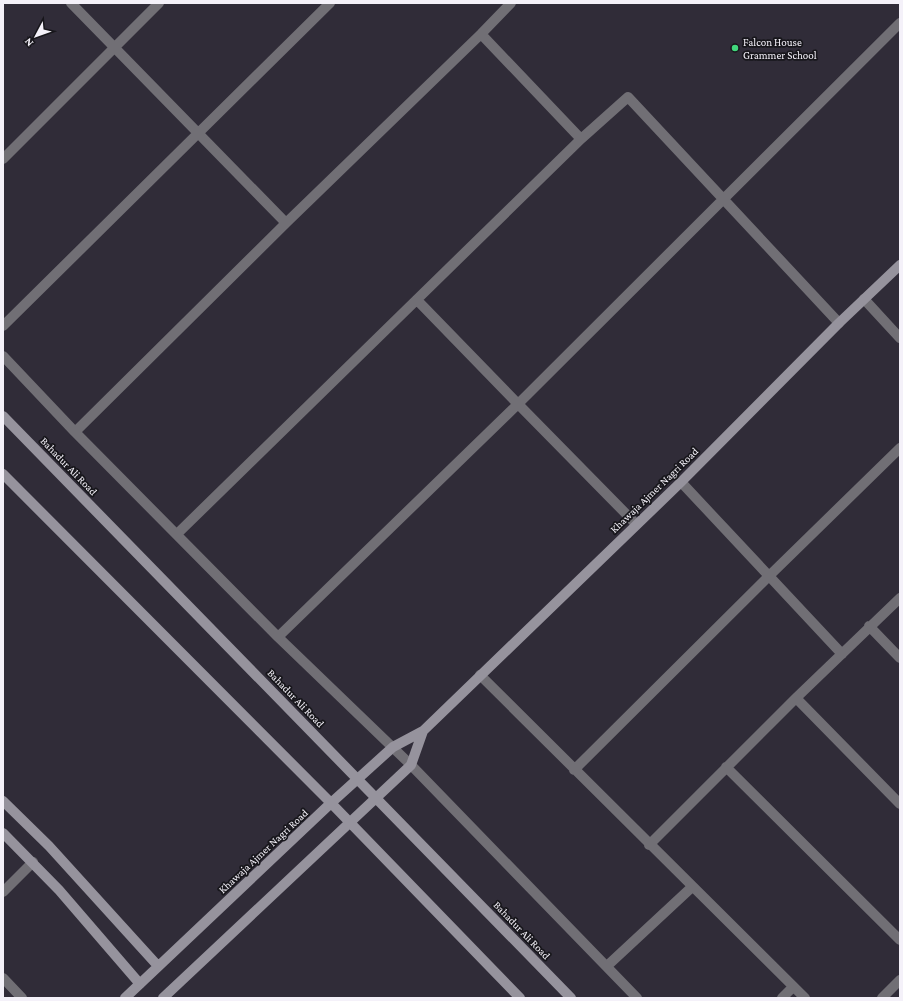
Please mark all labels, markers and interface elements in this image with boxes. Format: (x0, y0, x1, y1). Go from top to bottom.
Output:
north arrow (16, 16, 56, 56)
text: N (21, 35, 35, 49)
place label: Falcon House Grammer School (743, 36, 817, 61)
marker: Falcon House Grammer School (730, 43, 740, 53)
street label: Bahadur Ali Road (38, 434, 100, 498)
street label: Khawaja Ajmer Nagri Road (608, 445, 701, 536)
street label: Bahadur Ali Road (265, 666, 327, 730)
street label: Khawaja Ajmer Nagri Road (216, 806, 311, 896)
street label: Bahadur Ali Road (491, 898, 553, 962)

